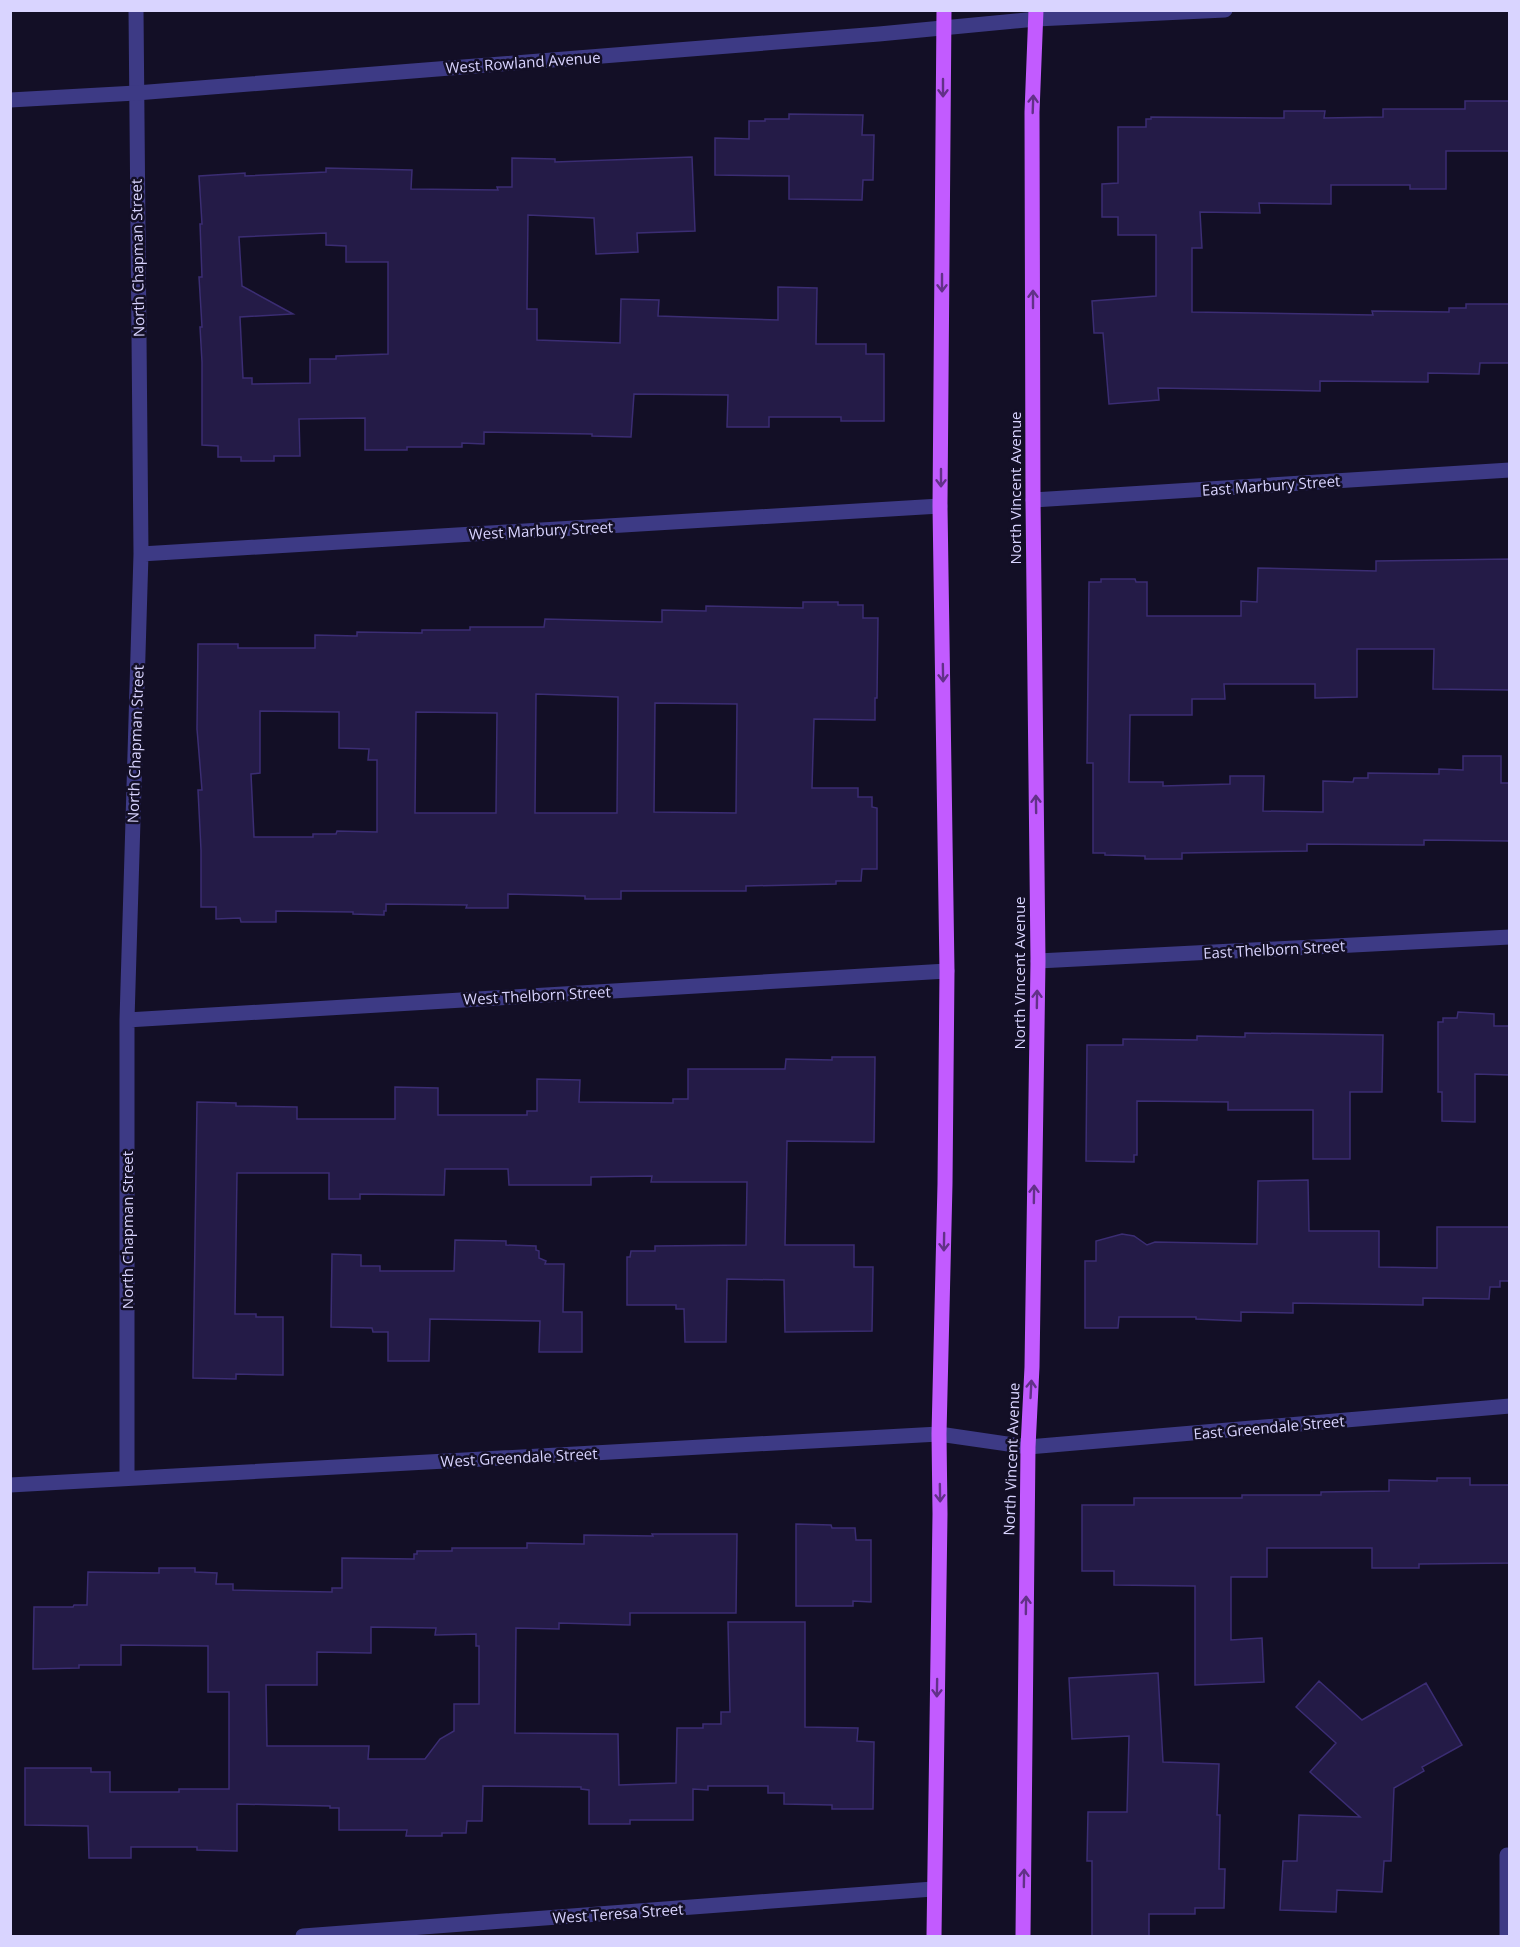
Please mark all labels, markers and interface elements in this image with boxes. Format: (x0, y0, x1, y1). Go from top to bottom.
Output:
street label: West Rowland Avenue (445, 47, 601, 77)
one-way arrow (937, 77, 949, 97)
one-way arrow (1027, 95, 1038, 115)
street label: North Chapman Street (126, 179, 148, 337)
one-way arrow (936, 272, 948, 292)
one-way arrow (1027, 290, 1039, 310)
street label: North Vincent Avenue (1005, 411, 1025, 565)
one-way arrow (935, 467, 947, 487)
street label: East Marbury Street (1201, 470, 1341, 500)
street label: West Marbury Street (468, 516, 614, 544)
one-way arrow (937, 662, 949, 682)
street label: North Chapman Street (122, 665, 148, 823)
one-way arrow (1030, 794, 1042, 814)
street label: North Vincent Avenue (1009, 896, 1029, 1050)
street label: East Thelborn Street (1203, 935, 1345, 963)
street label: West Thelborn Street (463, 981, 611, 1009)
one-way arrow (1031, 989, 1043, 1009)
street label: North Chapman Street (117, 1151, 137, 1309)
one-way arrow (1029, 1184, 1040, 1204)
one-way arrow (938, 1232, 949, 1252)
one-way arrow (1026, 1379, 1037, 1399)
street label: North Vincent Avenue (998, 1382, 1024, 1536)
street label: East Greendale Street (1193, 1410, 1345, 1444)
street label: West Greendale Street (440, 1443, 598, 1471)
one-way arrow (934, 1482, 946, 1502)
one-way arrow (1020, 1595, 1032, 1615)
one-way arrow (931, 1677, 943, 1697)
one-way arrow (1018, 1869, 1030, 1889)
street label: West Teresa Street (552, 1898, 684, 1928)

